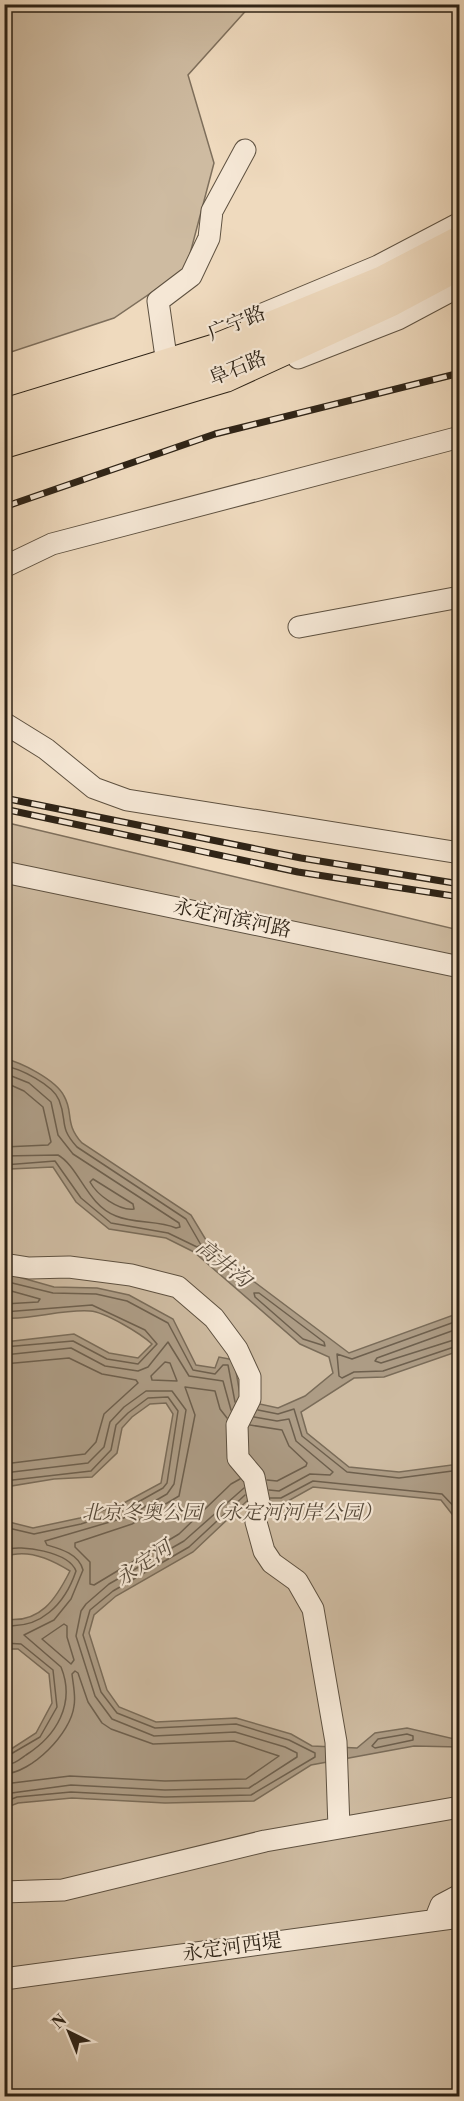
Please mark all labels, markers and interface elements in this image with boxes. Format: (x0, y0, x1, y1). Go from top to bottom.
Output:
street label: 广宁路 (205, 301, 269, 347)
street label: 阜石路 (206, 346, 270, 392)
street label: 永定河滨河路 (171, 894, 293, 944)
water label: 高井沟 (190, 1234, 258, 1295)
park label: 北京冬奥公园（永定河河岸公园） (82, 1501, 382, 1526)
water label: 永定河 (111, 1533, 181, 1592)
street label: 永定河西堤 (181, 1929, 283, 1967)
north arrow (39, 2002, 99, 2062)
text: N (48, 2010, 71, 2033)

